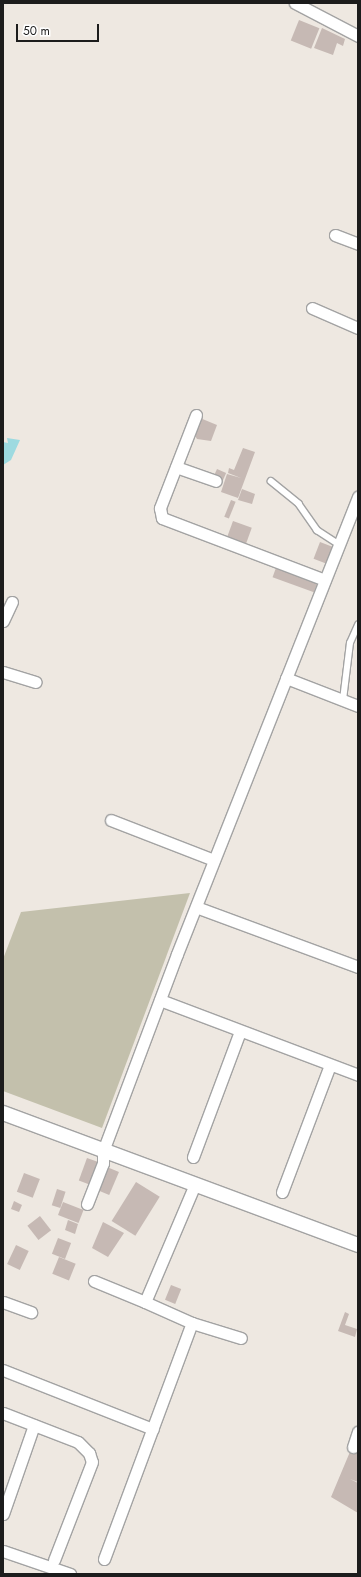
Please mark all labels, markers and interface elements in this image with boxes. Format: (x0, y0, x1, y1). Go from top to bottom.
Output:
scale bar (18, 16, 101, 42)
text: 50 m (23, 22, 50, 40)

